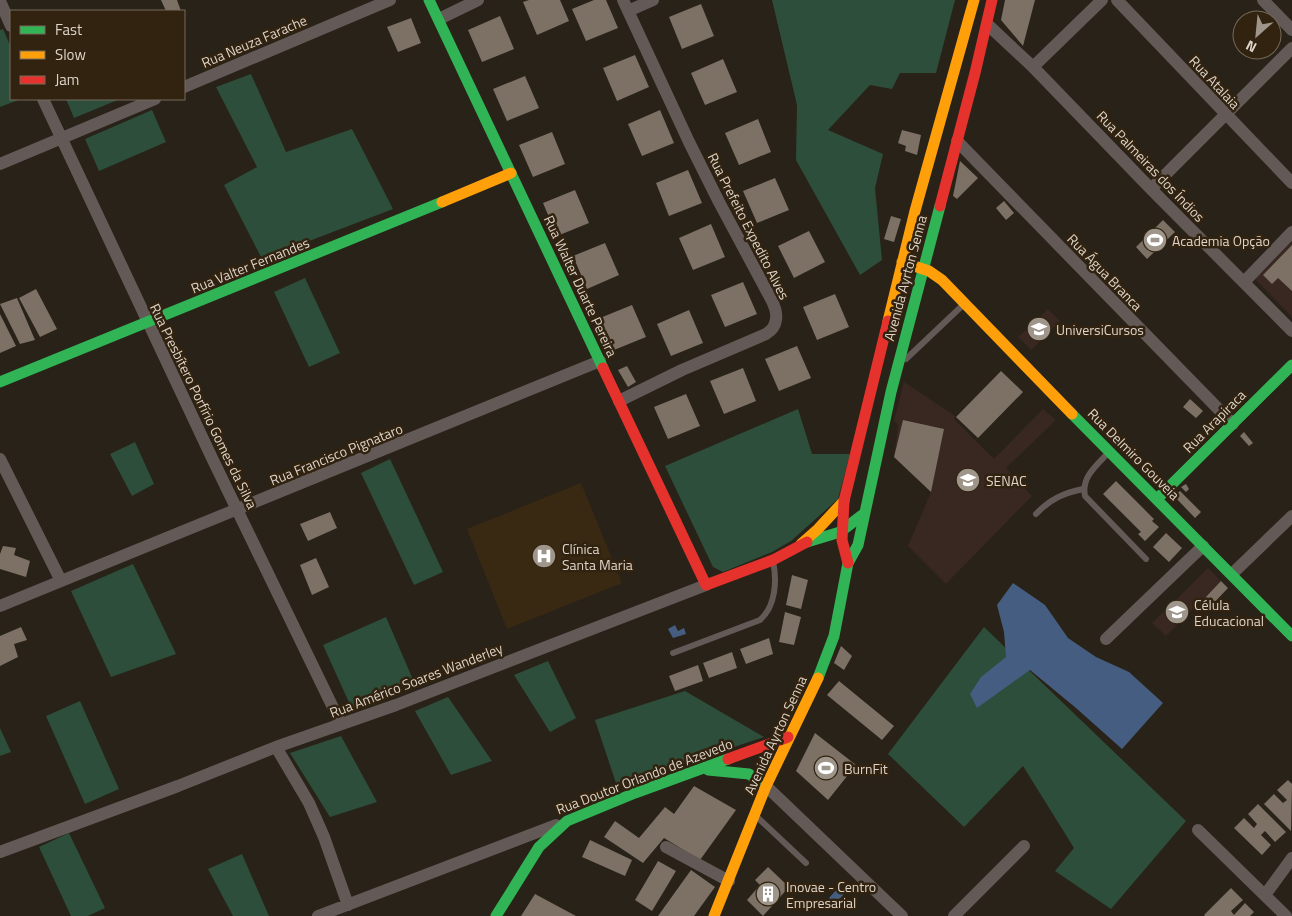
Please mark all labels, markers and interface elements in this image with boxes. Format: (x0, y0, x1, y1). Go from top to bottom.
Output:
street label: Rua Neuza Farache (198, 9, 310, 73)
legend (10, 10, 185, 100)
north arrow (1232, 10, 1282, 60)
text: Fast (55, 18, 83, 41)
text: N (1242, 35, 1260, 59)
text: Slow (55, 43, 86, 66)
street label: Rua Atalaia (1185, 51, 1245, 113)
text: Jam (55, 68, 79, 91)
street label: Rua Palmeiras dos Índios (1092, 106, 1210, 226)
street label: Rua Prefeito Expedito Alves (703, 149, 795, 303)
street label: Rua Walter Duarte Pereira (539, 212, 623, 360)
street label: Avenida Ayrton Senna (878, 213, 932, 343)
sports icon: Academia Opção (1142, 227, 1168, 253)
street label: Rua Água Branca (1063, 229, 1147, 315)
place label: Academia Opção (1172, 230, 1270, 251)
street label: Rua Valter Fernandes (188, 232, 312, 298)
street label: Rua Presbítero Porfírio Gomes da Silva (145, 300, 263, 512)
school or university icon: UniversiCursos (1026, 316, 1052, 342)
place label: UniversiCursos (1056, 319, 1144, 340)
street label: Rua Arapiraca (1178, 385, 1250, 457)
street label: Rua Delmiro Gouveia (1083, 403, 1185, 505)
street label: Rua Francisco Pignataro (266, 418, 406, 490)
school or university icon: SENAC (955, 467, 981, 493)
place label: SENAC (986, 470, 1027, 491)
place label: Clínica Santa Maria (562, 538, 633, 575)
hospital icon: Clínica Santa Maria (531, 543, 557, 569)
place label: Célula Educacional (1194, 594, 1264, 631)
school or university icon: Célula Educacional (1164, 599, 1190, 625)
street label: Rua Américo Soares Wanderley (326, 637, 506, 723)
street label: Avenida Ayrton Senna (738, 672, 812, 798)
street label: Rua Doutor Orlando de Azevedo (553, 733, 735, 819)
sports icon: BurnFit (813, 755, 839, 781)
place label: BurnFit (844, 758, 888, 779)
place label: Inovae - Centro Empresarial (786, 876, 876, 913)
building icon: Inovae - Centro Empresarial (755, 881, 781, 907)

